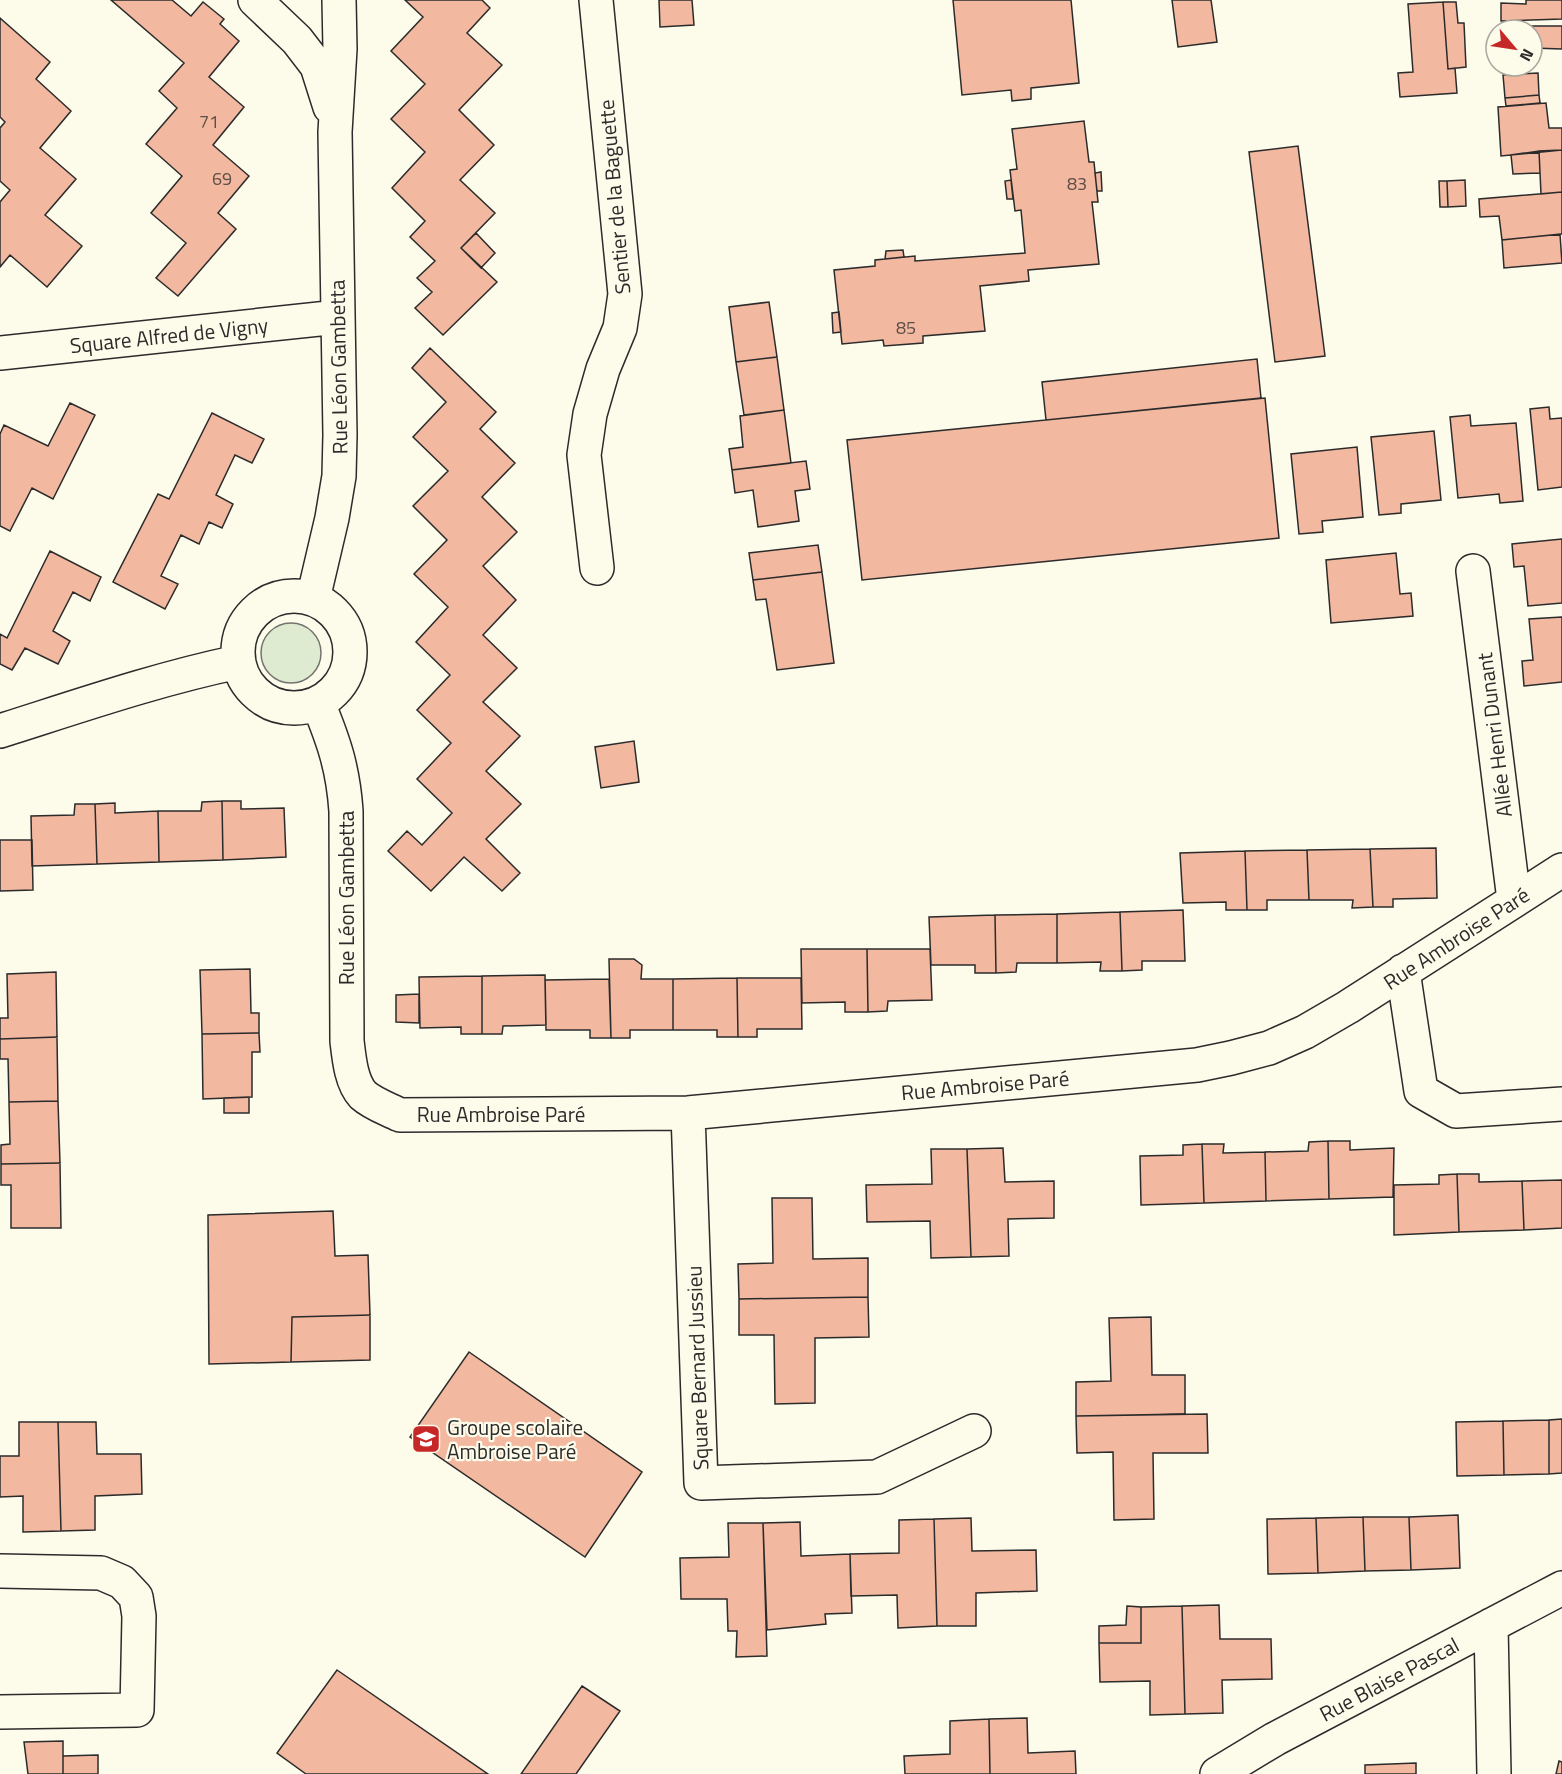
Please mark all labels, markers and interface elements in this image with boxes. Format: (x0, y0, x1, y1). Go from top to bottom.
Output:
north arrow (1484, 18, 1544, 78)
text: N (1514, 45, 1540, 66)
street label: Sentier de la Baguette (590, 98, 638, 296)
house number: 71 (199, 108, 219, 135)
house number: 69 (212, 165, 232, 192)
house number: 83 (1067, 170, 1087, 197)
street label: Rue Léon Gambetta (320, 279, 356, 455)
street label: Square Alfred de Vigny (68, 309, 270, 361)
house number: 85 (896, 314, 916, 341)
street label: Allée Henri Dunant (1468, 650, 1520, 819)
street label: Rue Léon Gambetta (330, 810, 362, 985)
street label: Rue Ambroise Paré (1377, 879, 1535, 997)
street label: Rue Ambroise Paré (900, 1062, 1070, 1108)
street label: Rue Ambroise Paré (417, 1098, 585, 1130)
street label: Square Bernard Jussieu (677, 1265, 717, 1471)
place label: Groupe scolaire Ambroise Paré (447, 1411, 583, 1467)
school or university icon: Groupe scolaire Ambroise Paré (410, 1423, 442, 1455)
street label: Rue Blaise Pascal (1313, 1629, 1465, 1729)

